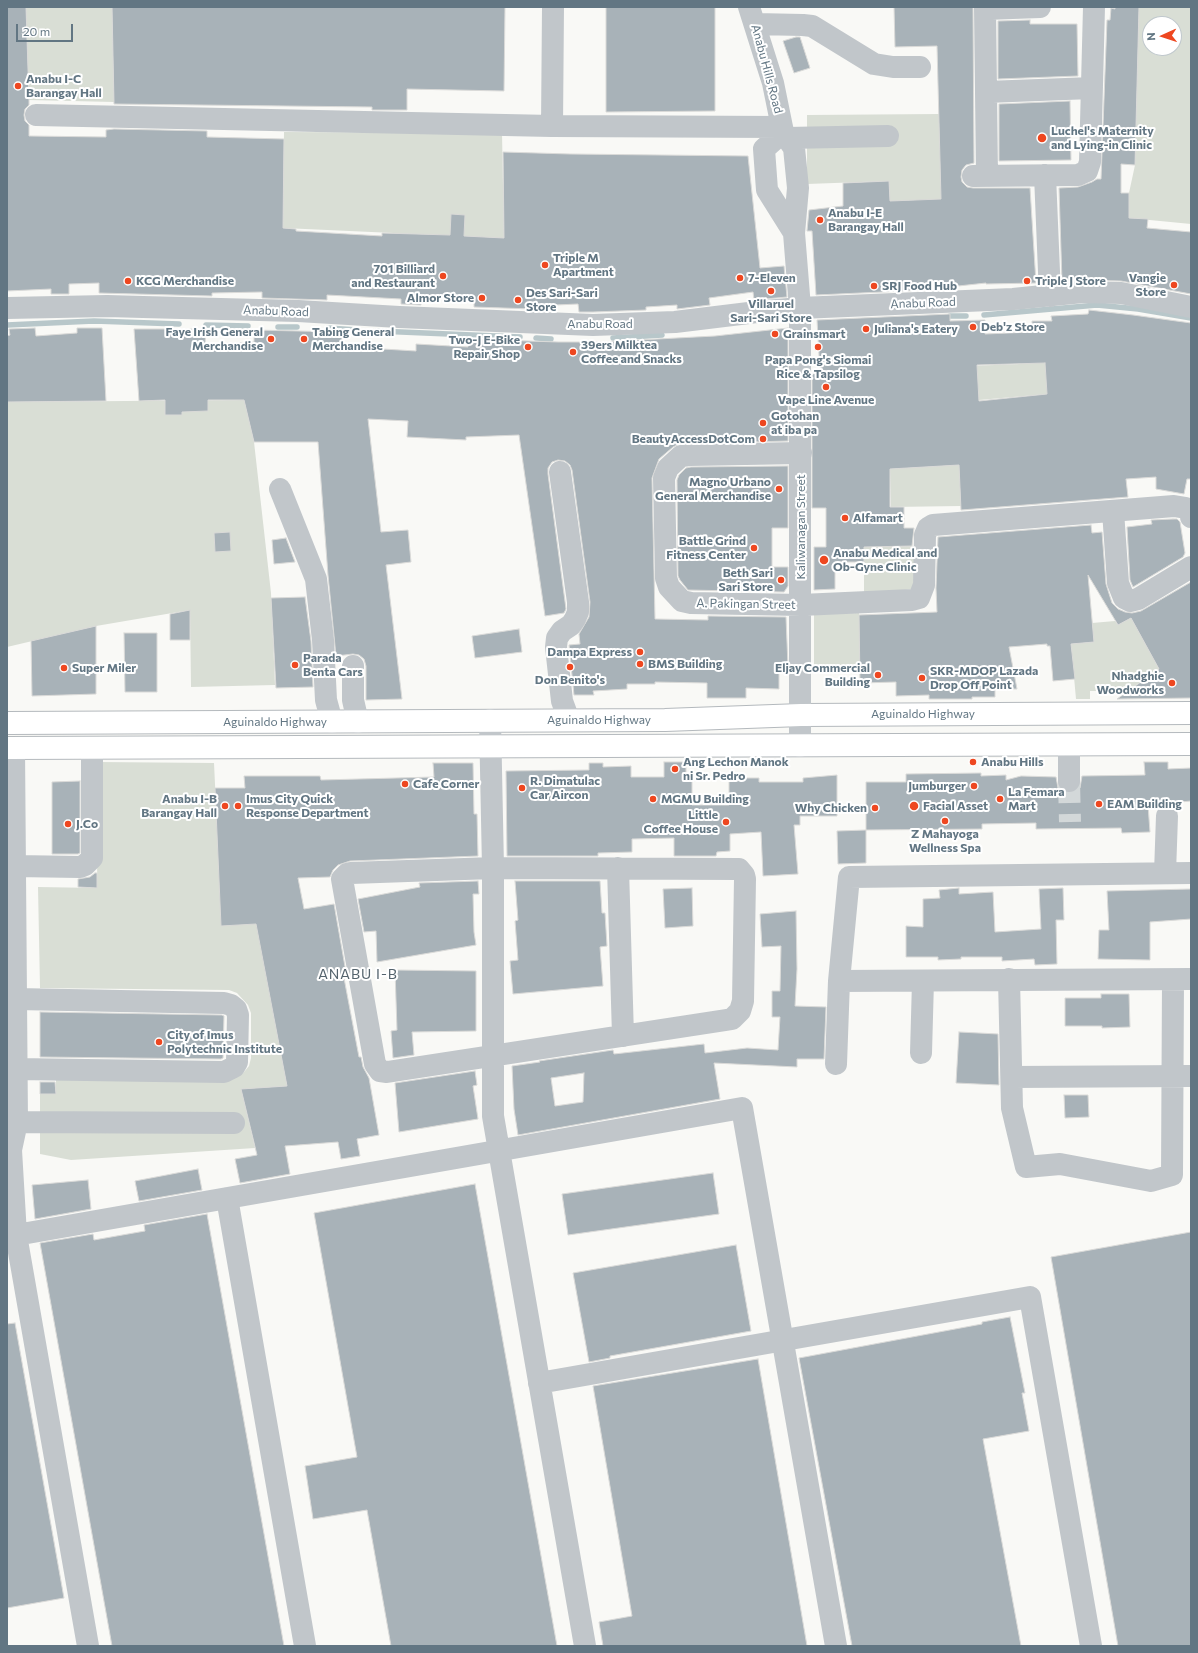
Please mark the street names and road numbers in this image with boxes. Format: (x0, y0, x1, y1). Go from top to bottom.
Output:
street label: Anabu Hills Road (748, 23, 786, 115)
street label: Anabu Road (890, 295, 956, 311)
street label: Anabu Road (243, 303, 309, 319)
street label: Anabu Road (567, 317, 633, 331)
street label: Kaliwanagan Street (794, 474, 808, 580)
street label: A. Pakingan Street (696, 596, 796, 612)
street label: Aguinaldo Highway (871, 707, 975, 721)
street label: Aguinaldo Highway (547, 713, 651, 727)
street label: Aguinaldo Highway (223, 715, 327, 729)

